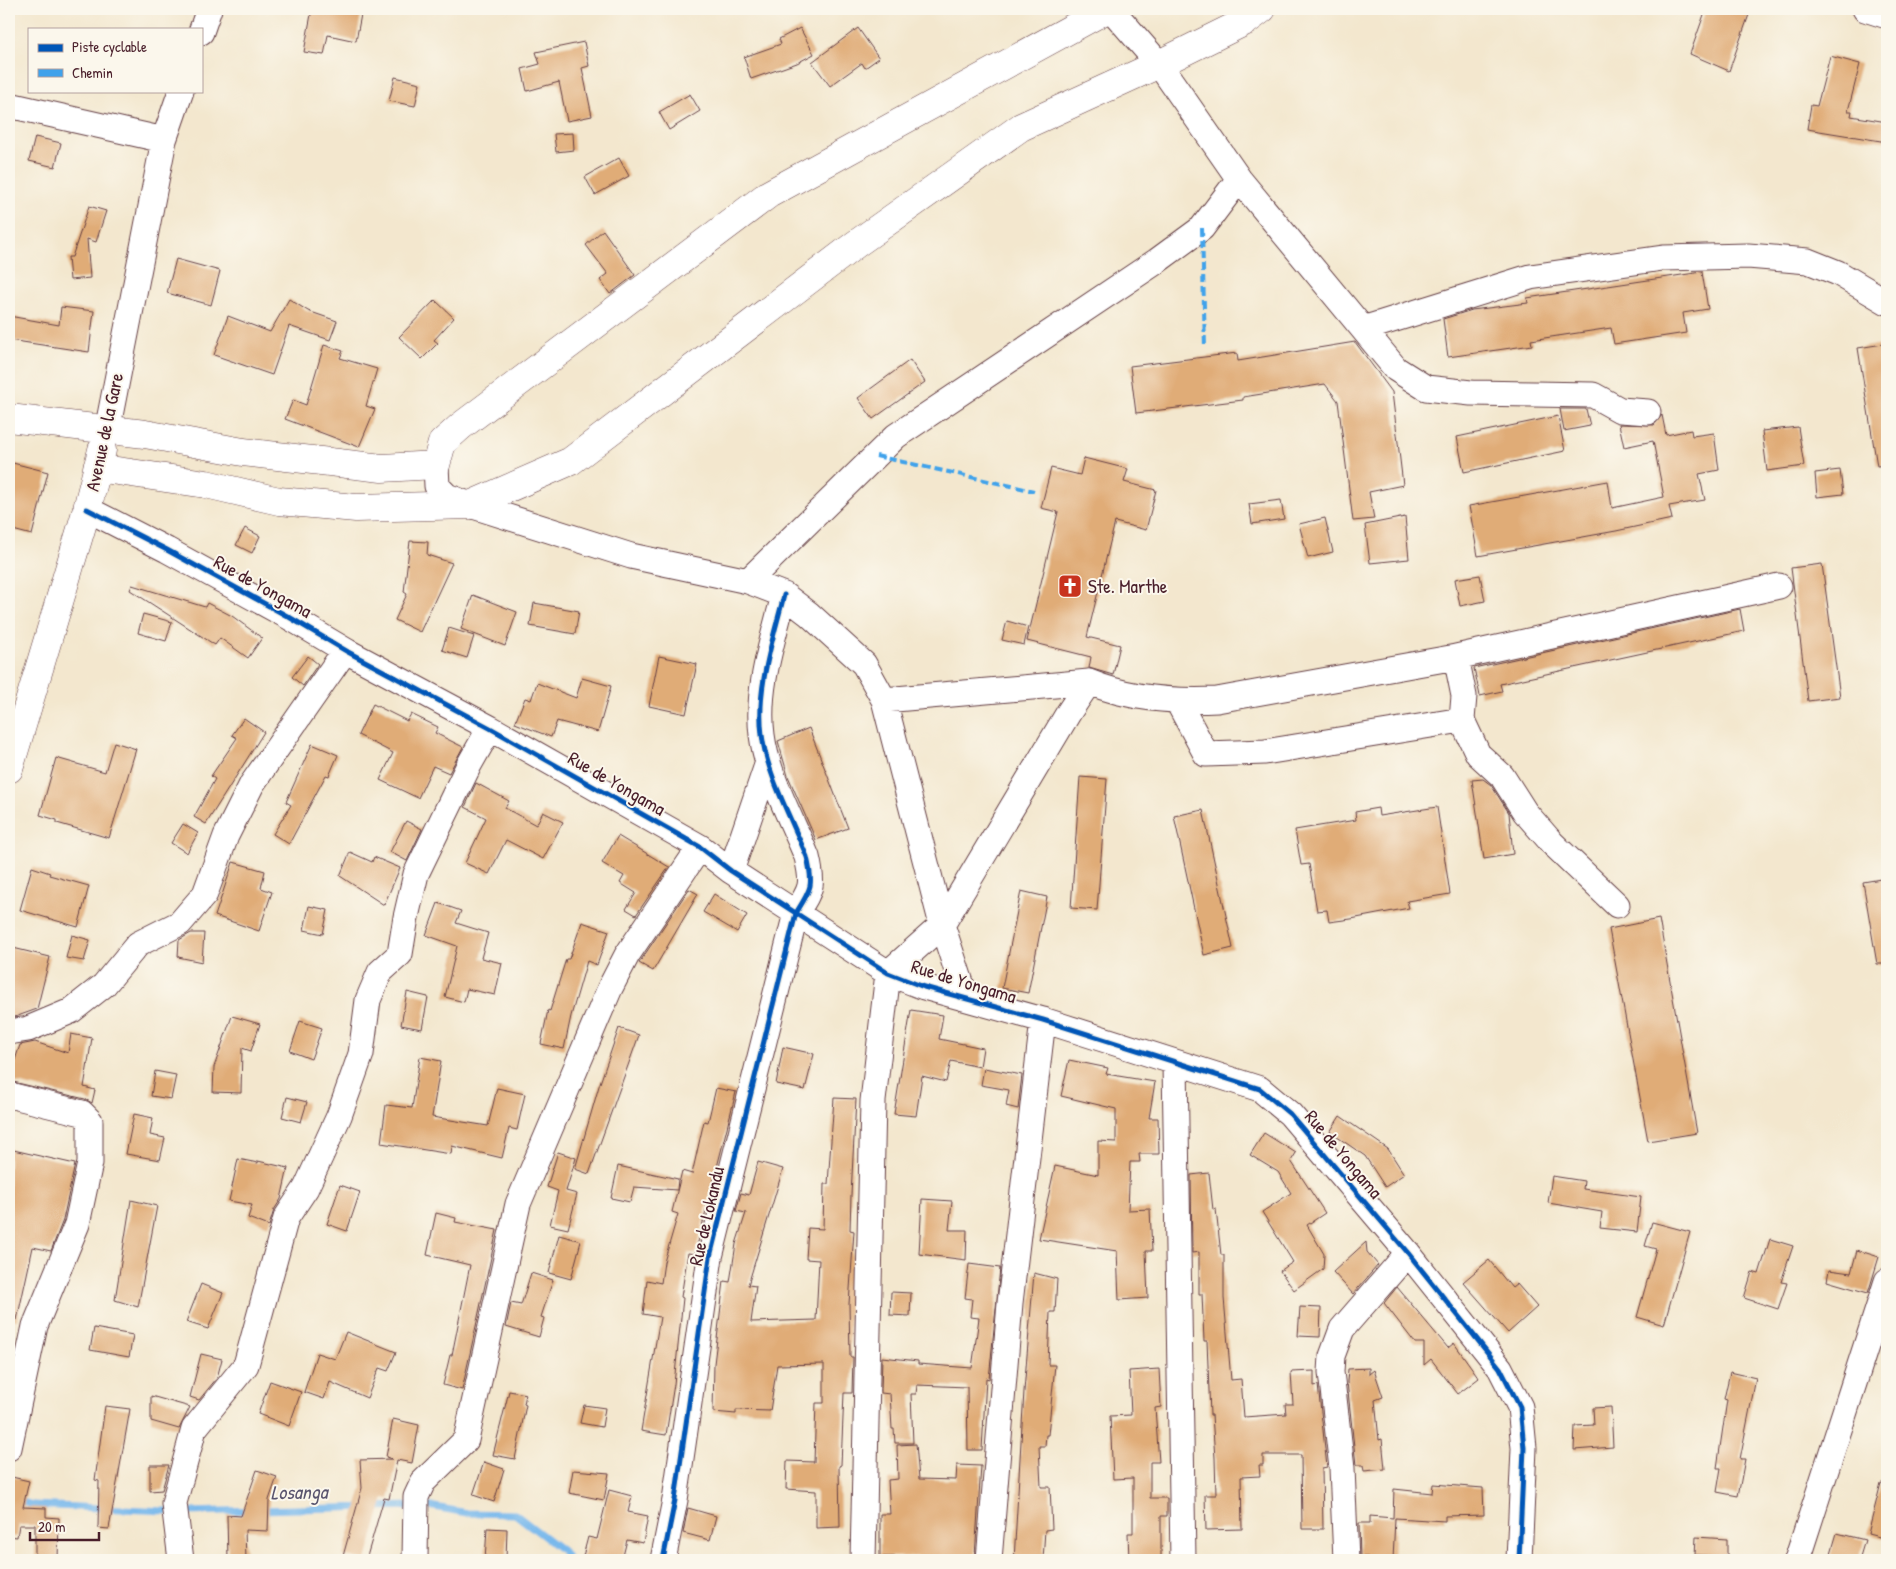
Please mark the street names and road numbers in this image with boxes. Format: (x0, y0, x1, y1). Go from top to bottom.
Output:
street label: Avenue de la Gare (79, 370, 129, 493)
street label: Rue de Yongama (209, 548, 317, 624)
street label: Rue de Yongama (564, 745, 671, 822)
street label: Rue de Yongama (908, 953, 1020, 1009)
street label: Rue de Yongama (1299, 1104, 1389, 1204)
street label: Rue de Lokandu (682, 1163, 730, 1268)

